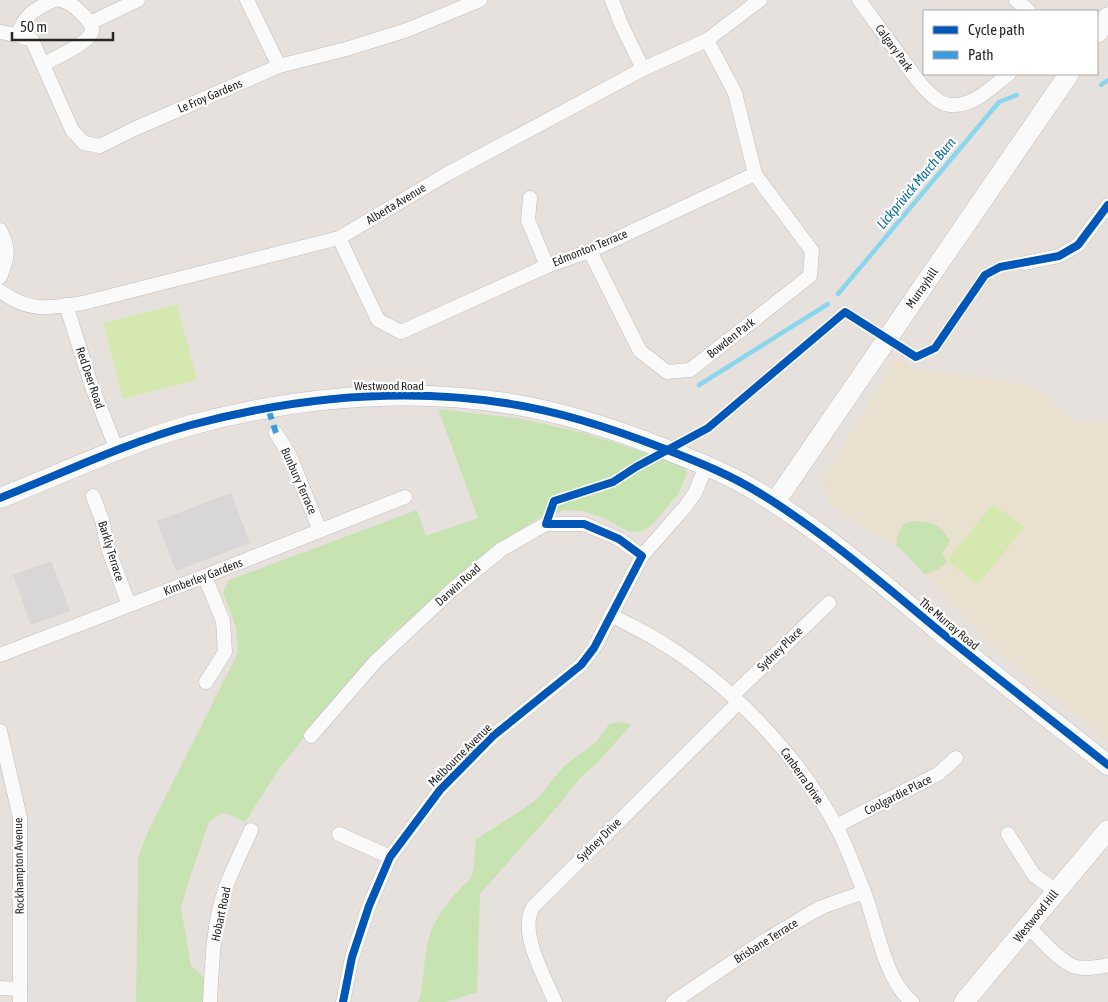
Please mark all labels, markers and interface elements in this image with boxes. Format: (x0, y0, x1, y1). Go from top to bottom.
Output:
scale bar (12, 10, 114, 42)
legend (923, 10, 1098, 75)
text: 50 m (20, 18, 47, 35)
text: Cycle path (968, 21, 1025, 38)
street label: Calgary Park (872, 22, 916, 75)
text: Path (968, 46, 994, 63)
street label: Le Froy Gardens (176, 76, 244, 116)
water label: Lickprivick March Burn (873, 134, 959, 232)
street label: Alberta Avenue (363, 181, 429, 227)
street label: Edmonton Terrace (550, 227, 630, 269)
street label: Murrayhill (903, 264, 941, 311)
street label: Bowden Park (704, 315, 758, 361)
street label: Red Deer Road (73, 345, 107, 411)
street label: Westwood Road (354, 379, 424, 393)
street label: Bunbury Terrace (278, 446, 320, 516)
street label: Barkly Terrace (95, 519, 127, 583)
street label: Kimberley Gardens (161, 555, 245, 599)
street label: Darwin Road (432, 561, 484, 609)
street label: The Murray Road (916, 595, 982, 653)
street label: Sydney Place (754, 624, 806, 674)
street label: Melbourne Avenue (426, 721, 494, 789)
street label: Canberra Drive (778, 745, 826, 807)
street label: Coolgardie Place (862, 772, 934, 818)
street label: Sydney Drive (574, 815, 624, 865)
street label: Rockhampton Avenue (11, 818, 27, 914)
street label: Hobart Road (208, 885, 234, 943)
street label: Westwood Hill (1011, 886, 1062, 945)
street label: Brisbane Terrace (731, 916, 801, 966)

